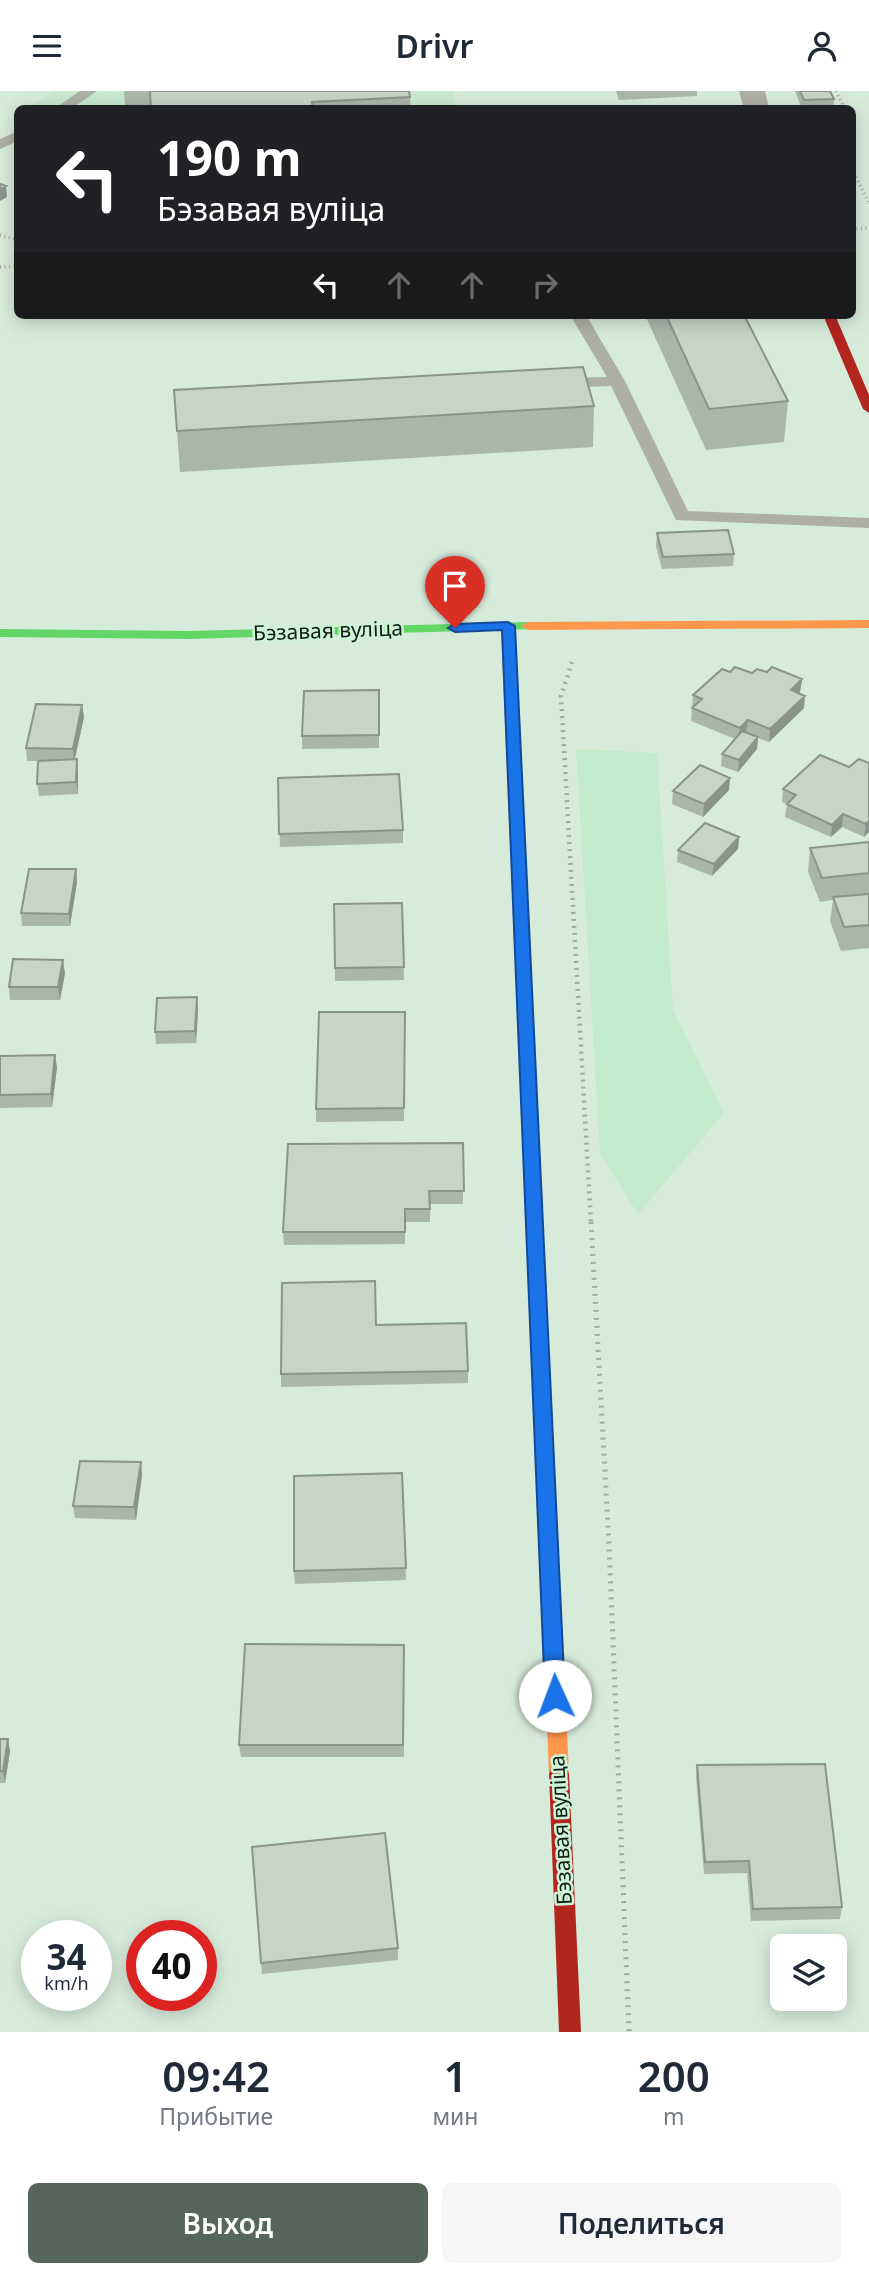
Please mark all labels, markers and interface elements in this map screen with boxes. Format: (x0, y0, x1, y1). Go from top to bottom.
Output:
text: Drivr (396, 24, 473, 67)
icon: menu (28, 27, 66, 65)
icon: person (803, 27, 841, 65)
text: 190 m (157, 124, 302, 190)
icon: left (42, 133, 133, 224)
text: Бэзавая вуліца (157, 187, 385, 230)
icon: left (307, 266, 345, 304)
icon: ahead (380, 266, 418, 304)
icon: ahead (453, 266, 491, 304)
icon: right (526, 266, 564, 304)
pin (425, 556, 485, 628)
icon: arrive (436, 567, 474, 605)
street label: Бэзавая вуліца (253, 613, 403, 647)
position arrow (518, 1659, 592, 1733)
street label: Бэзавая вуліца (542, 1755, 578, 1906)
speed limit sign: 40 (126, 1920, 217, 2011)
text: 34 (46, 1933, 87, 1980)
map controls (770, 1934, 847, 2011)
button: layers (770, 1934, 847, 2011)
text: km/h (44, 1971, 89, 1995)
text: 09:42 (162, 2047, 270, 2104)
text: 1 (443, 2047, 467, 2104)
text: 200 (638, 2047, 710, 2104)
text: Прибытие (159, 2100, 273, 2132)
text: мин (432, 2100, 478, 2132)
text: m (663, 2100, 685, 2132)
button: Выход (28, 2183, 428, 2263)
button: Поделиться (442, 2183, 841, 2263)

